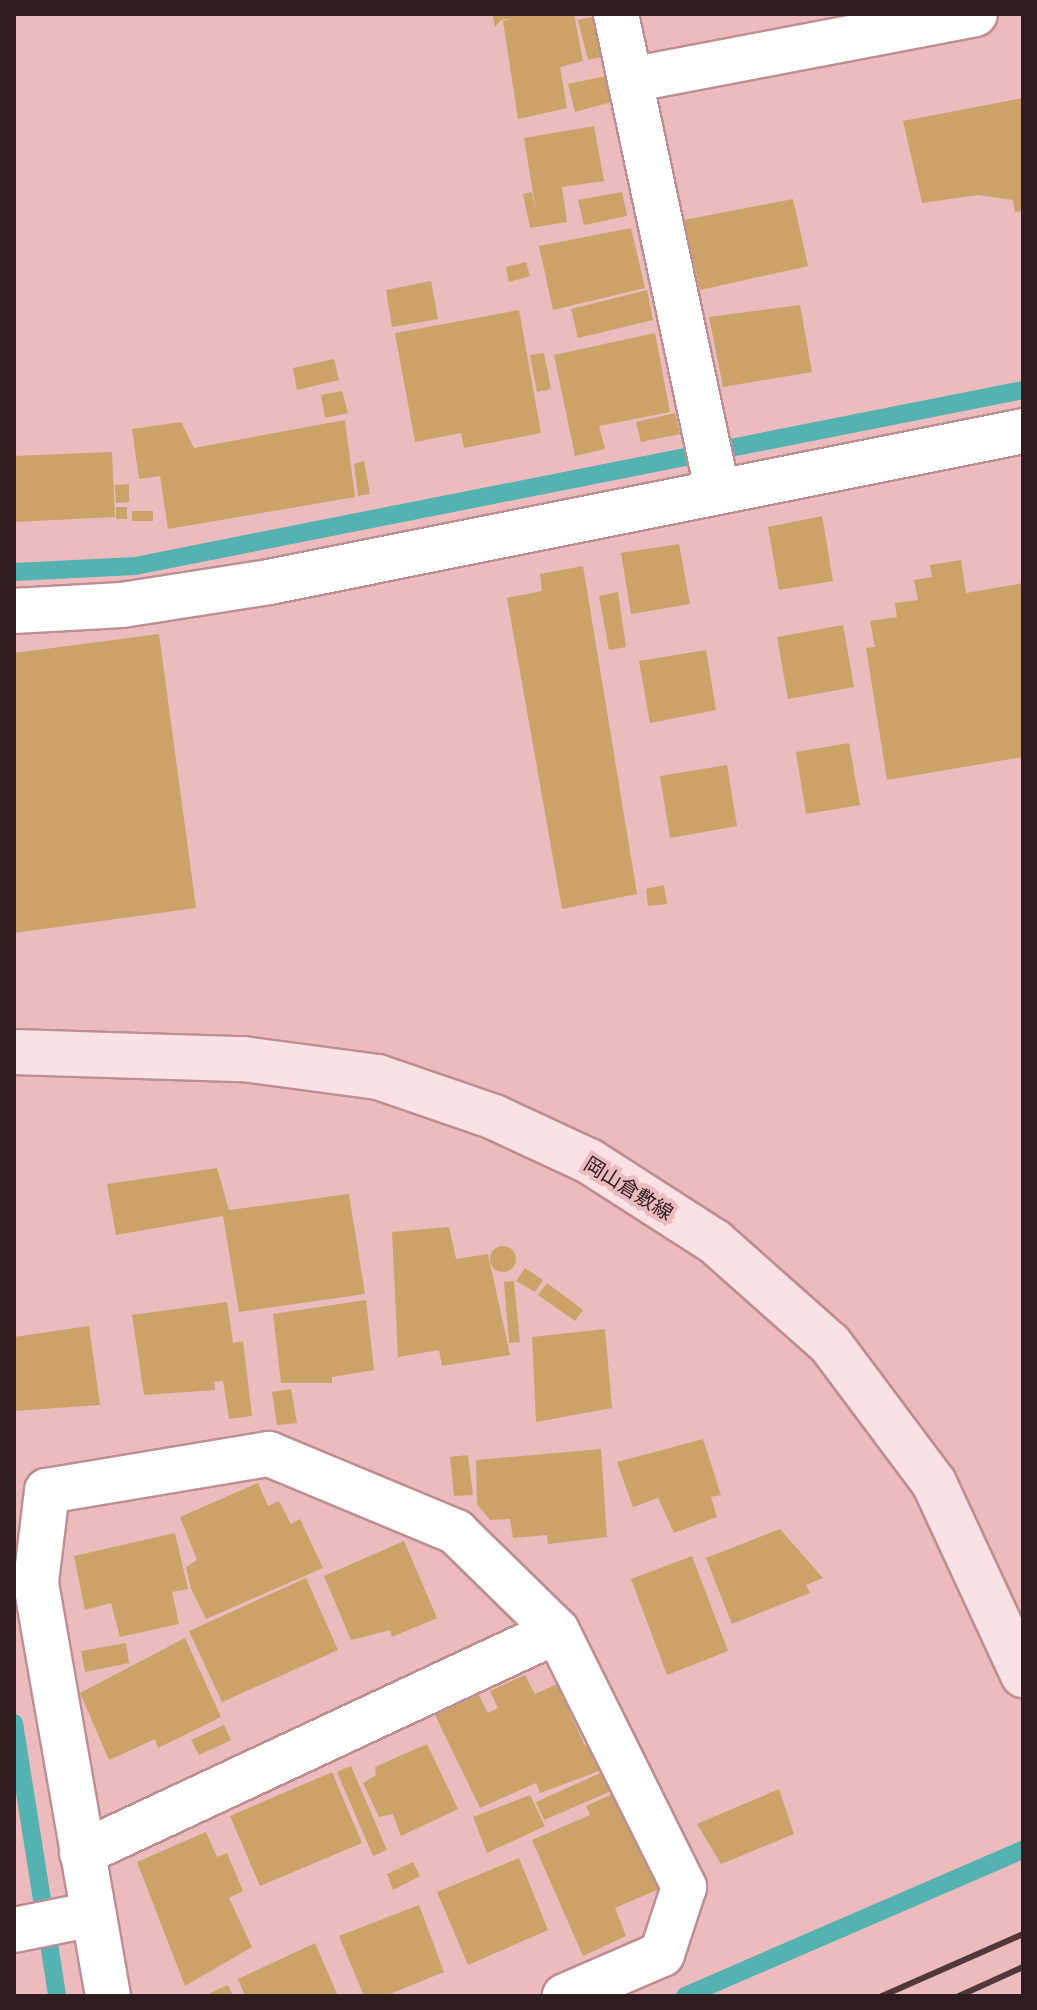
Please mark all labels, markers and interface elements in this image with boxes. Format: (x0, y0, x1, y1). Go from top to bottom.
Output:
street label: 岡山倉敷線 (580, 1151, 678, 1225)

